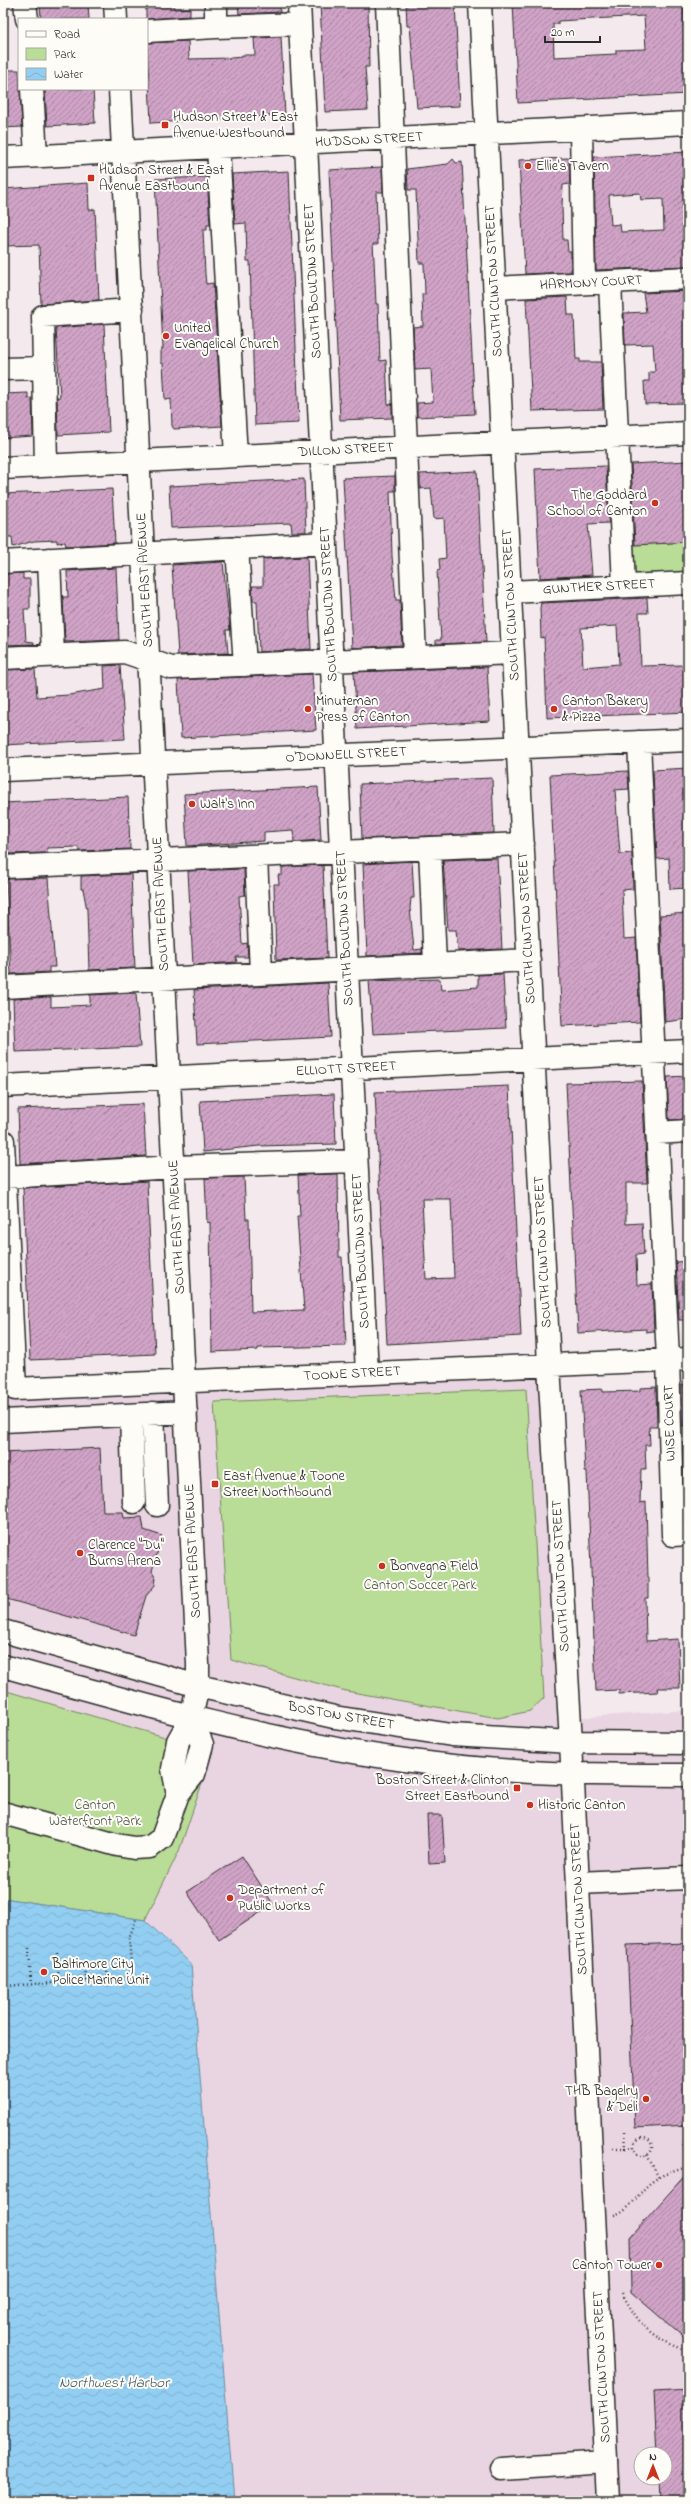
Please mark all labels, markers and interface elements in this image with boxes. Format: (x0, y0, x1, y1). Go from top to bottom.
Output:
legend (18, 18, 148, 90)
scale bar (545, 18, 600, 44)
text: 20 m (551, 24, 574, 42)
text: Road (54, 26, 80, 44)
text: Park (54, 46, 76, 64)
text: Water (54, 66, 83, 84)
place label: Hudson Street & East Avenue Westbound (173, 107, 299, 144)
marker: Hudson Street & East Avenue Westbound (160, 120, 170, 130)
street label: HUDSON STREET (314, 127, 424, 153)
place label: Ellie's Tavern (536, 156, 609, 177)
place label: Hudson Street & East Avenue Eastbound (99, 160, 225, 197)
marker: Ellie's Tavern (523, 161, 533, 171)
marker: Hudson Street & East Avenue Eastbound (86, 173, 96, 183)
street label: SOUTH BOULDIN STREET (298, 203, 328, 359)
street label: SOUTH CLINTON STREET (480, 204, 508, 358)
street label: HARMONY COURT (539, 270, 643, 296)
place label: United Evangelical Church (174, 318, 279, 356)
marker: United Evangelical Church (161, 331, 171, 341)
street label: DILLON STREET (297, 437, 394, 463)
place label: The Goddard School of Canton (547, 485, 647, 522)
marker: The Goddard School of Canton (650, 498, 660, 508)
street label: SOUTH EAST AVENUE (131, 512, 159, 648)
street label: SOUTH BOULDIN STREET (314, 526, 344, 682)
street label: SOUTH CLINTON STREET (497, 528, 525, 682)
street label: GUNTHER STREET (542, 574, 656, 600)
place label: Minuteman Press of Canton (316, 691, 410, 728)
place label: Canton Bakery & Pizza (562, 691, 648, 728)
marker: Minuteman Press of Canton (303, 704, 313, 714)
marker: Canton Bakery & Pizza (549, 704, 559, 714)
street label: O'DONNELL STREET (285, 741, 407, 769)
place label: Walt's Inn (200, 794, 255, 815)
marker: Walt's Inn (187, 799, 197, 809)
street label: SOUTH EAST AVENUE (147, 836, 175, 972)
street label: SOUTH BOULDIN STREET (330, 850, 360, 1006)
street label: SOUTH CLINTON STREET (513, 851, 541, 1005)
street label: ELLIOTT STREET (295, 1056, 397, 1082)
street label: SOUTH EAST AVENUE (163, 1159, 191, 1295)
street label: SOUTH BOULDIN STREET (346, 1173, 376, 1329)
street label: SOUTH CLINTON STREET (529, 1175, 557, 1329)
street label: TOONE STREET (303, 1361, 401, 1387)
street label: WISE COURT (658, 1385, 682, 1461)
place label: East Avenue & Toone Street Northbound (223, 1466, 346, 1503)
marker: East Avenue & Toone Street Northbound (210, 1479, 220, 1489)
street label: SOUTH EAST AVENUE (179, 1483, 207, 1619)
street label: SOUTH CLINTON STREET (547, 1499, 575, 1653)
place label: Clarence "Du" Burns Arena (87, 1535, 164, 1572)
marker: Clarence "Du" Burns Arena (75, 1548, 85, 1558)
place label: Bonvegna Field (389, 1556, 478, 1578)
marker: Bonvegna Field (377, 1561, 387, 1571)
park label: Canton Soccer Park (364, 1575, 477, 1596)
street label: BOSTON STREET (285, 1696, 396, 1736)
place label: Boston Street & Clinton Street Eastbound (375, 1770, 509, 1807)
marker: Boston Street & Clinton Street Eastbound (512, 1783, 522, 1793)
park label: Canton Waterfront Park (49, 1795, 142, 1832)
place label: Historic Canton (538, 1795, 625, 1816)
marker: Historic Canton (525, 1800, 535, 1810)
street label: SOUTH CLINTON STREET (565, 1822, 593, 1976)
place label: Department of Public Works (237, 1880, 325, 1917)
marker: Department of Public Works (225, 1893, 235, 1903)
place label: Baltimore City Police Marine Unit (51, 1954, 150, 1991)
marker: Baltimore City Police Marine Unit (39, 1967, 49, 1977)
place label: THB Bagelry & Deli (565, 2081, 638, 2118)
marker: THB Bagelry & Deli (641, 2094, 651, 2104)
place label: Canton Tower (572, 2255, 652, 2276)
marker: Canton Tower (654, 2260, 664, 2270)
street label: SOUTH CLINTON STREET (588, 2290, 616, 2444)
water label: Northwest Harbor (59, 2372, 171, 2394)
north arrow (633, 2446, 673, 2486)
text: N (649, 2449, 657, 2465)

